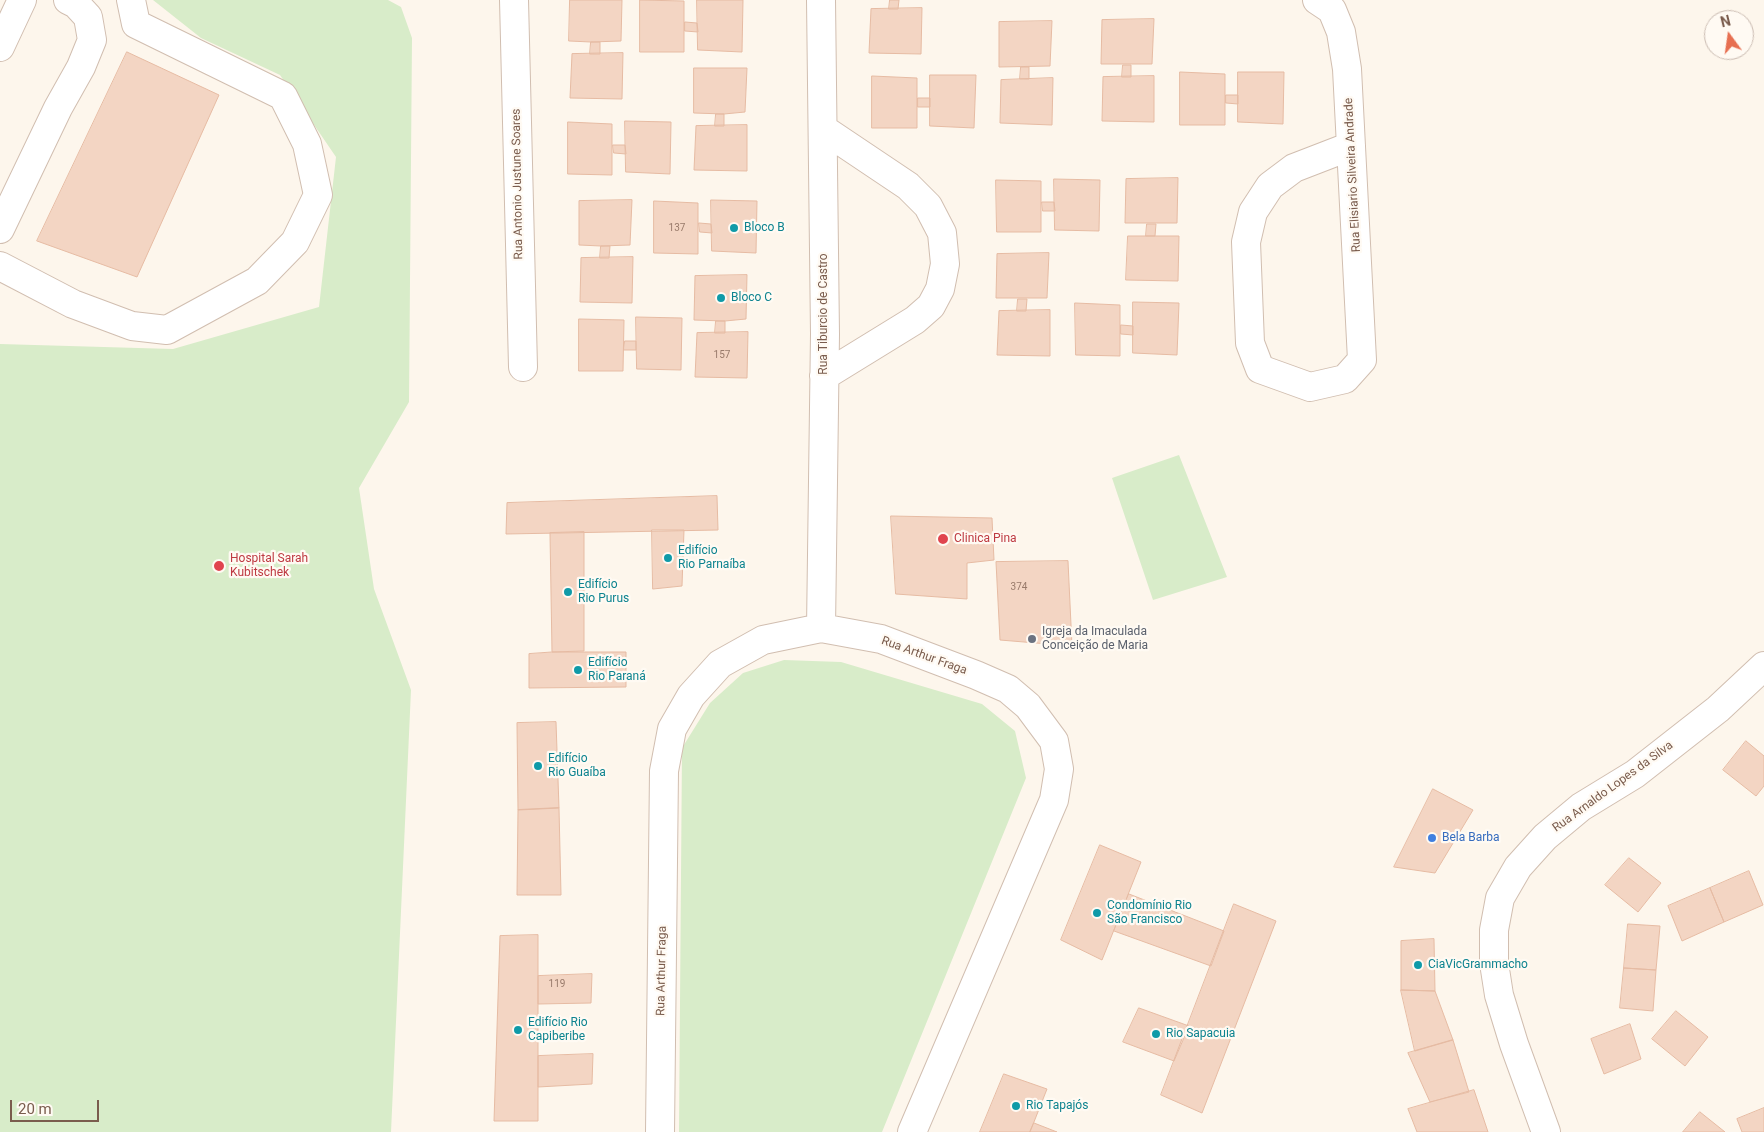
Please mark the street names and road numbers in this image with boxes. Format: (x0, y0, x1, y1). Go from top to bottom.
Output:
street label: Rua Elisiario Silveira Andrade (1342, 97, 1364, 253)
street label: Rua Antonio Justune Soares (509, 108, 527, 260)
street label: Rua Tiburcio de Castro (817, 253, 831, 375)
street label: Rua Arthur Fraga (879, 634, 969, 678)
street label: Rua Arnaldo Lopes da Silva (1550, 739, 1676, 835)
street label: Rua Arthur Fraga (654, 926, 670, 1016)

